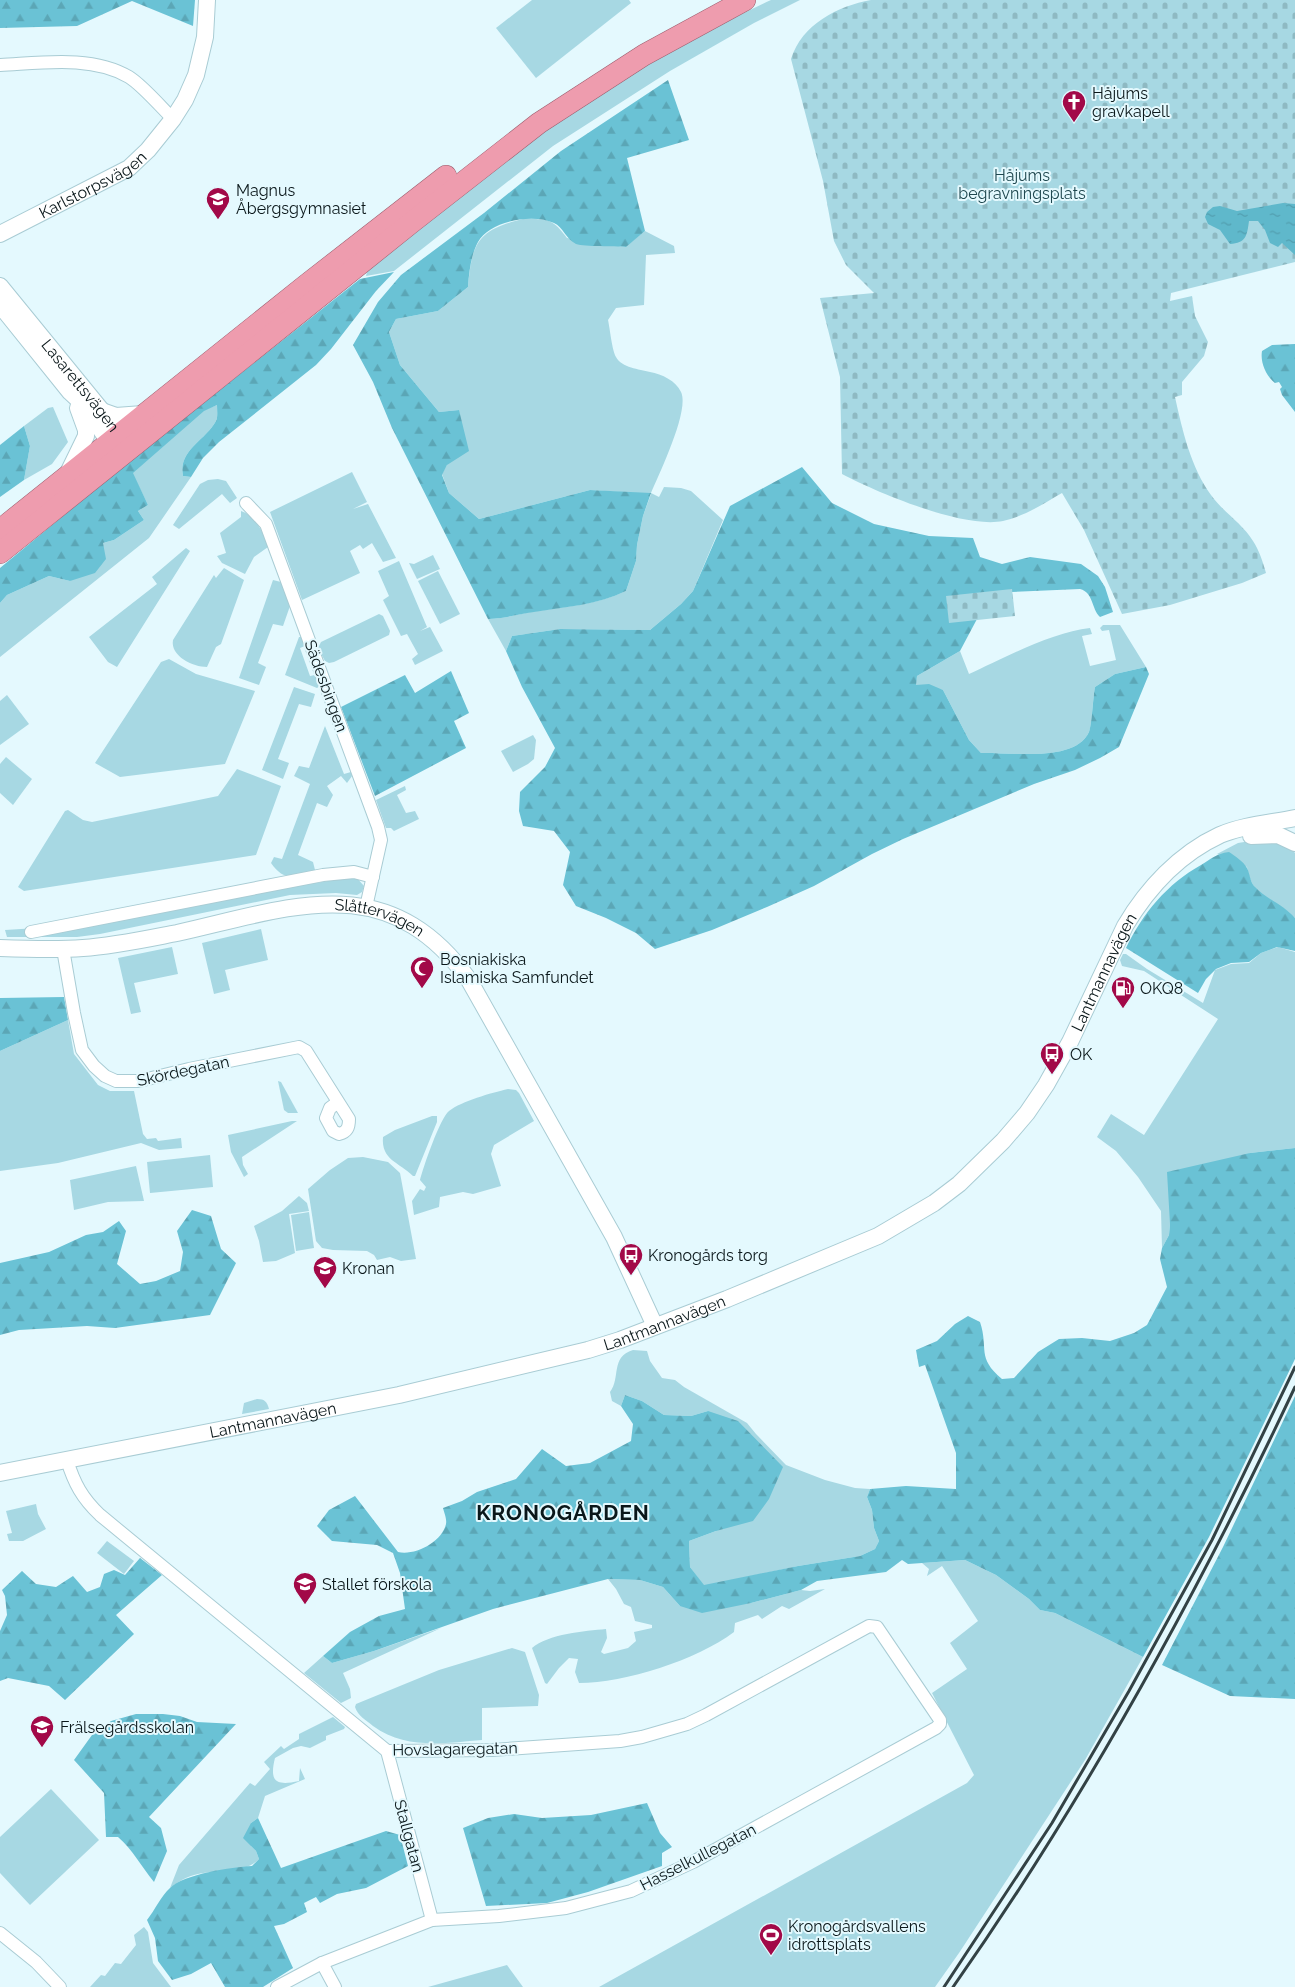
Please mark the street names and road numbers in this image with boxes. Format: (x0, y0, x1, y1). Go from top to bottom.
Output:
street label: Karlstorpsvägen (36, 147, 150, 222)
street label: Lasarettsvägen (38, 335, 123, 435)
street label: Sädesbingen (301, 637, 351, 735)
street label: Slåttervägen (334, 895, 428, 940)
street label: Lantmannavägen (1067, 909, 1140, 1034)
street label: Skördegatan (135, 1052, 231, 1090)
street label: Lantmannavägen (601, 1291, 728, 1354)
street label: Lantmannavägen (208, 1398, 338, 1441)
street label: Hovslagaregatan (392, 1738, 518, 1760)
street label: Stallgatan (390, 1798, 428, 1874)
street label: Hasselkullegatan (637, 1820, 759, 1894)

